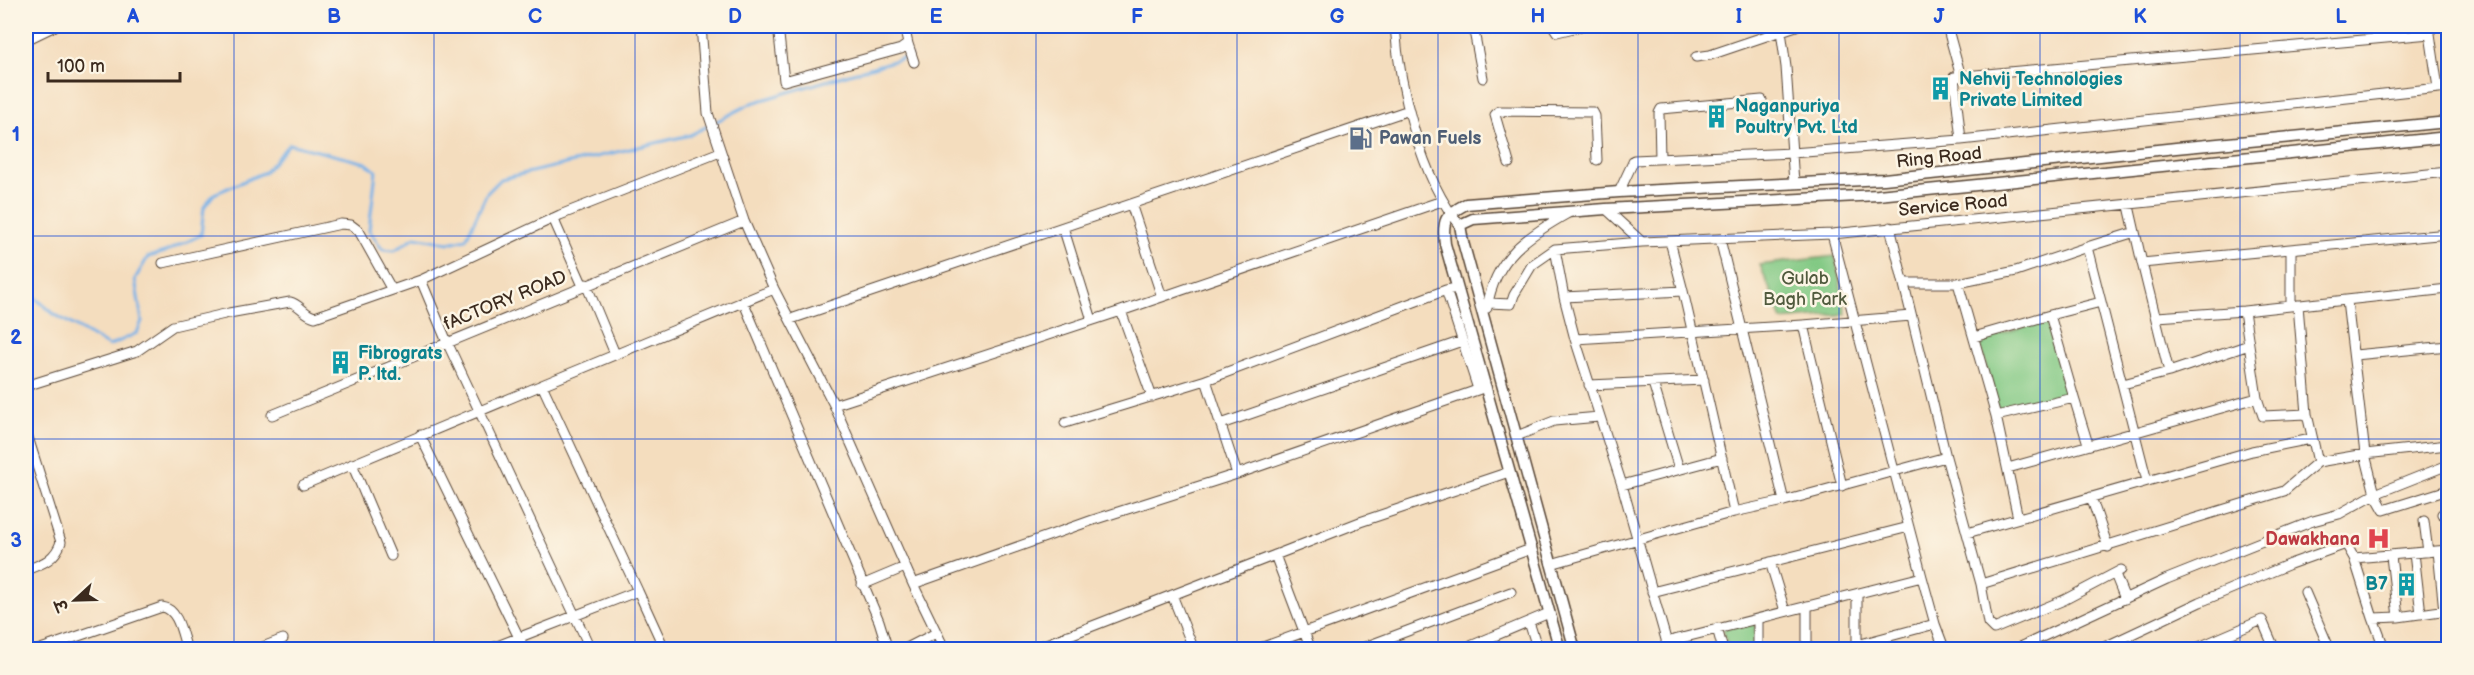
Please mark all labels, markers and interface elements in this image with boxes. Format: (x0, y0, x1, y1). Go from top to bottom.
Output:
text: A (126, 5, 140, 29)
text: B (327, 5, 341, 29)
text: C (528, 5, 542, 29)
text: D (728, 5, 742, 29)
text: E (930, 5, 943, 29)
text: F (1131, 5, 1143, 29)
text: G (1330, 5, 1345, 29)
text: H (1531, 5, 1545, 29)
text: I (1736, 5, 1742, 29)
text: J (1934, 5, 1946, 29)
text: K (2133, 5, 2147, 29)
text: L (2335, 5, 2347, 29)
scale bar (48, 45, 180, 83)
text: 100 m (57, 56, 105, 77)
place label: Nehvij Technologies Private Limited (1959, 69, 2123, 111)
building icon: Nehvij Technologies Private Limited (1928, 76, 1954, 102)
place label: Naganpuriya Poultry Pvt. Ltd (1735, 96, 1858, 138)
building icon: Naganpuriya Poultry Pvt. Ltd (1704, 103, 1730, 129)
text: 1 (12, 123, 20, 147)
fuel station icon: Pawan Fuels (1348, 125, 1374, 151)
place label: Pawan Fuels (1379, 128, 1481, 149)
street label: Ring Road (1895, 143, 1983, 172)
street label: Service Road (1898, 190, 2009, 221)
street label: fACTORY ROAD (441, 266, 570, 335)
park label: Gulab Bagh Park (1763, 268, 1847, 310)
text: 2 (10, 326, 22, 350)
place label: Fibrograts P. ltd. (358, 343, 443, 385)
building icon: Fibrograts P. ltd. (327, 350, 353, 376)
hospital icon: Dawakhana (2365, 526, 2391, 552)
text: 3 (10, 529, 22, 553)
place label: Dawakhana (2265, 529, 2360, 550)
north arrow (45, 570, 105, 630)
building icon: B7 (2393, 571, 2419, 597)
place label: B7 (2365, 574, 2388, 595)
text: उ (51, 595, 74, 615)

